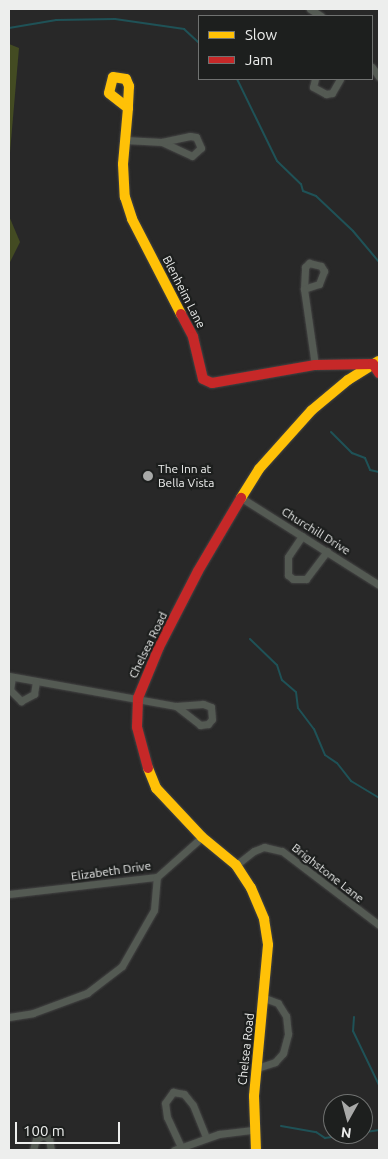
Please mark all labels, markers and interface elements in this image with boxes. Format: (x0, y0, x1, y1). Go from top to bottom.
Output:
legend (198, 15, 373, 80)
text: Slow (245, 26, 277, 43)
text: Jam (245, 51, 273, 68)
street label: Blenheim Lane (160, 253, 208, 331)
place label: The Inn at Bella Vista (158, 462, 214, 490)
marker: The Inn at Bella Vista (142, 470, 154, 482)
street label: Churchill Drive (279, 504, 353, 558)
street label: Chelsea Road (126, 609, 170, 681)
street label: Brighstone Lane (289, 840, 367, 906)
street label: Elizabeth Drive (70, 858, 152, 884)
street label: Chelsea Road (235, 1012, 257, 1086)
north arrow (323, 1094, 373, 1144)
scale bar (18, 1112, 122, 1144)
text: 100 m (23, 1122, 65, 1139)
text: N (340, 1124, 352, 1141)

